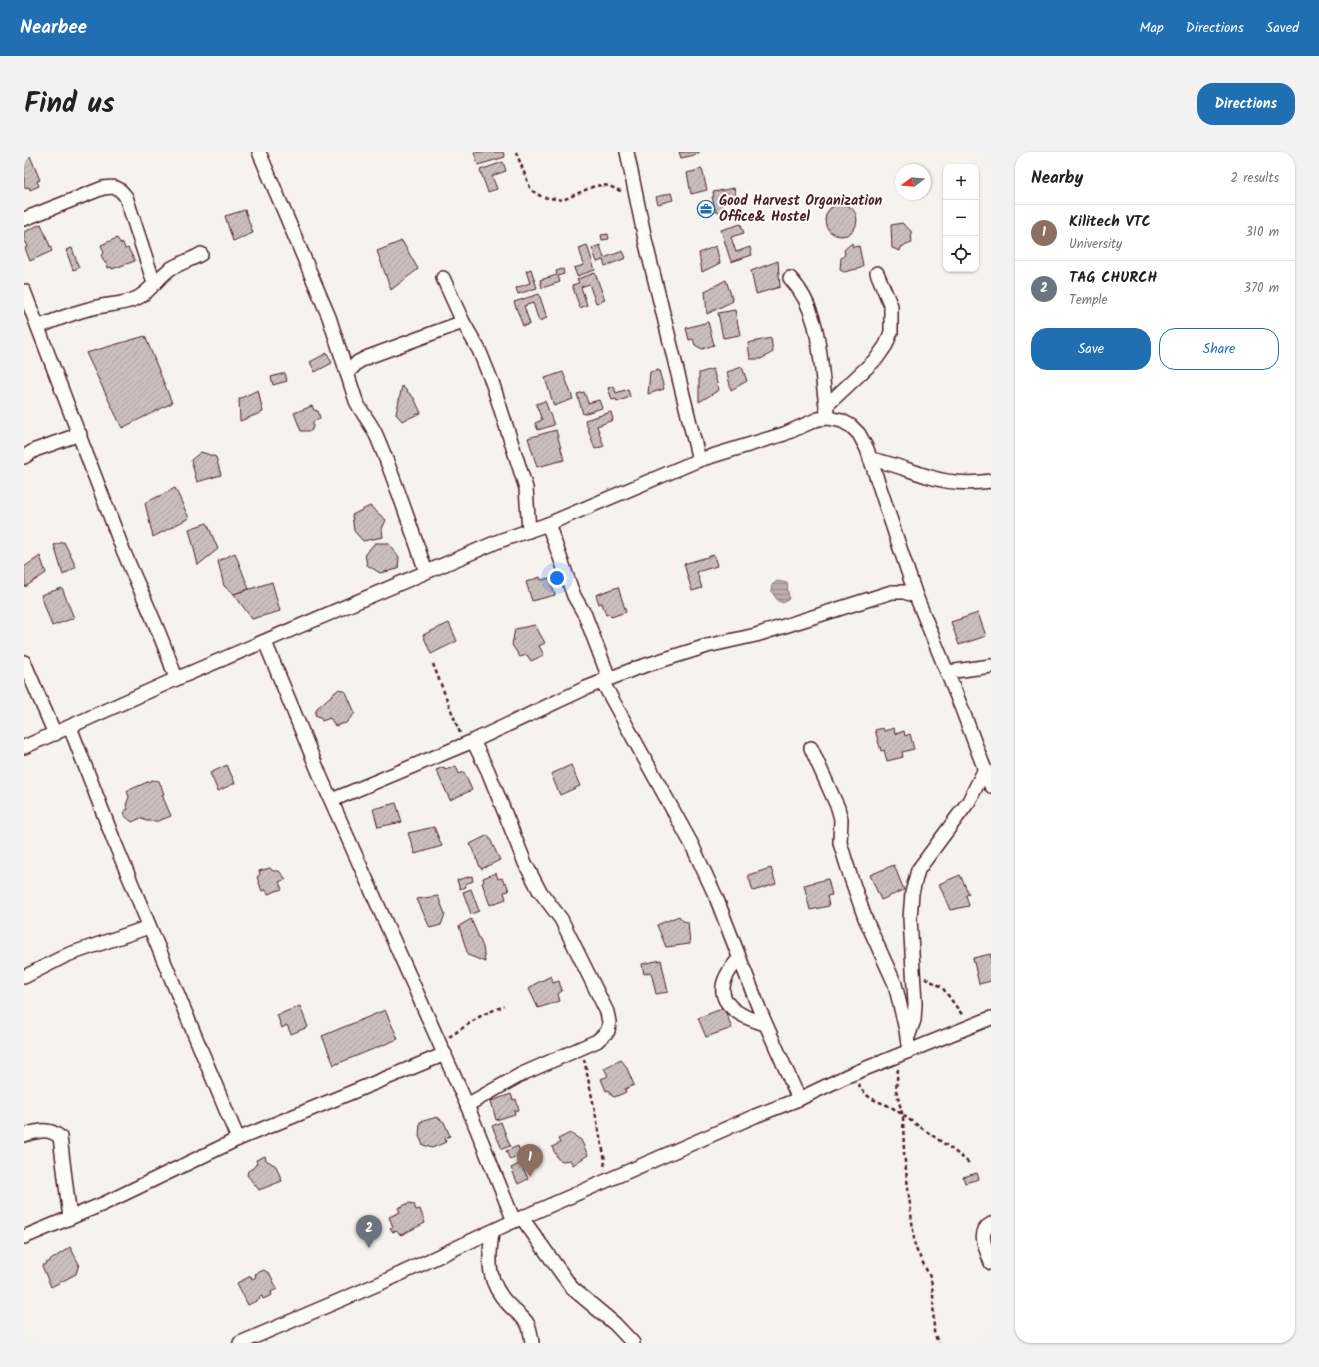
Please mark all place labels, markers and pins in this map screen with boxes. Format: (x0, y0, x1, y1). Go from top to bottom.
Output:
place label: Good Harvest Organization Office& Hostel (719, 190, 883, 228)
office icon: Good Harvest Organization Office& Hostel (696, 199, 716, 219)
pin: 1 (517, 1144, 543, 1177)
pin: 2 (356, 1215, 382, 1248)

